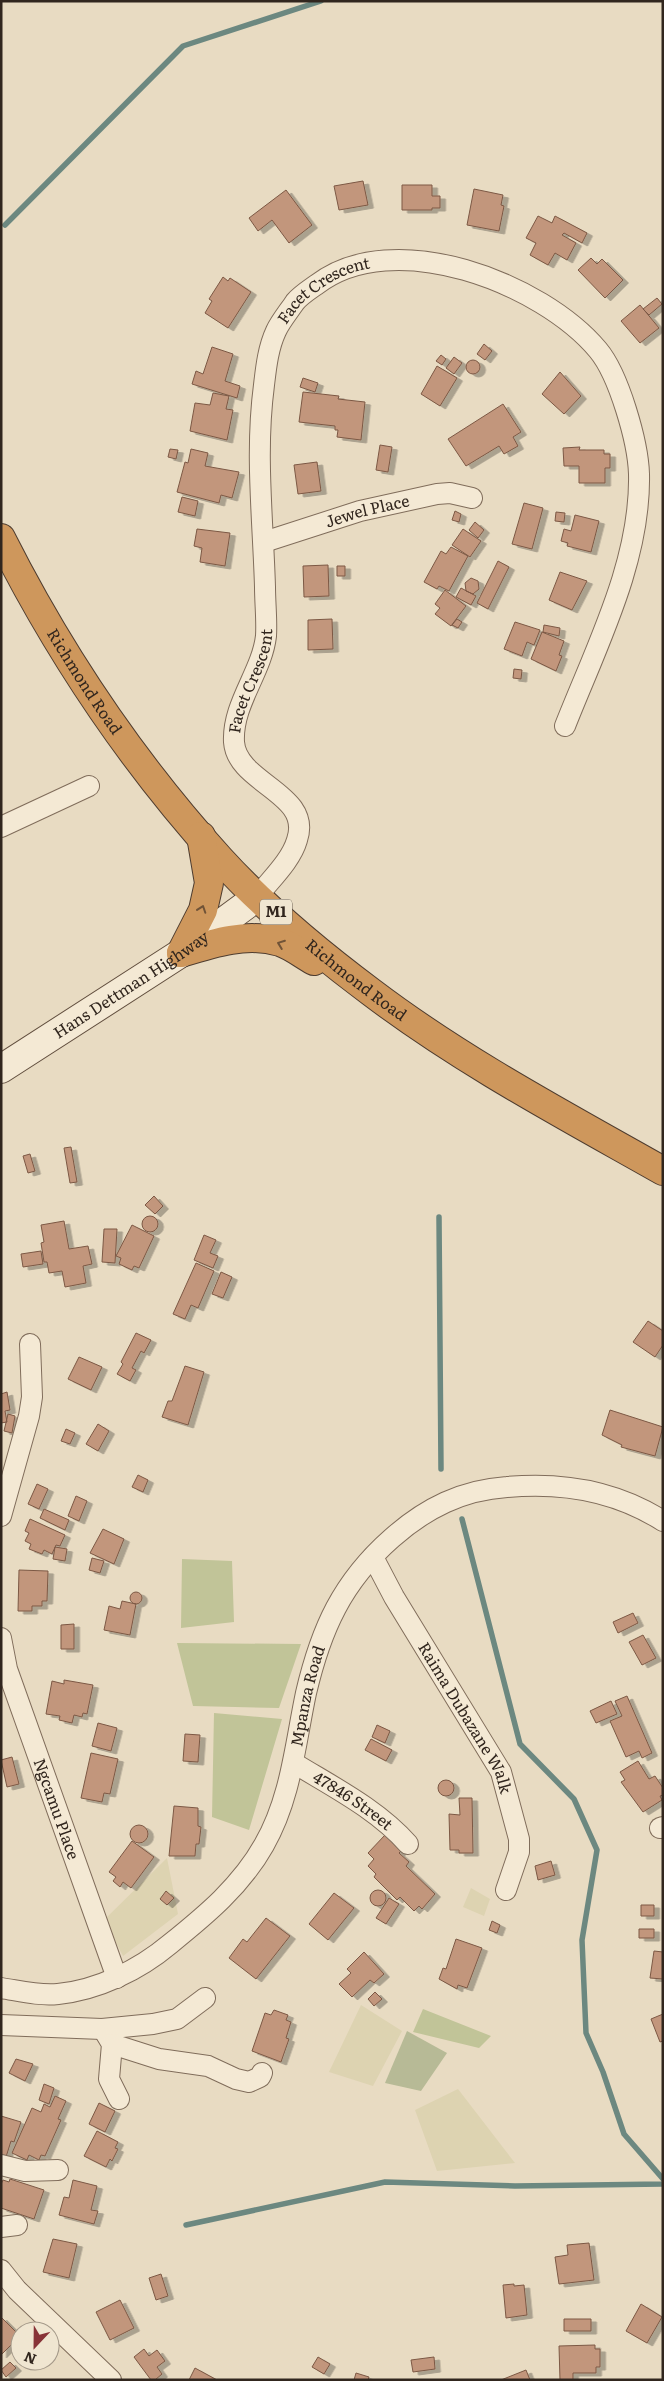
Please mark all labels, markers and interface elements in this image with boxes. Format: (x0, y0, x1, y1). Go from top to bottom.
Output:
street label: Facet Crescent (270, 249, 372, 328)
street label: Jewel Place (322, 487, 412, 533)
street label: Richmond Road (42, 623, 129, 739)
street label: Facet Crescent (221, 628, 277, 735)
road number: M1 (260, 900, 292, 924)
one-way arrow (196, 905, 206, 914)
street label: Hans Dettman Highway (48, 923, 214, 1043)
street label: Richmond Road (301, 932, 413, 1026)
one-way arrow (277, 940, 286, 950)
street label: Raima Dubazane Walk (413, 1637, 519, 1796)
street label: Mpanza Road (283, 1642, 330, 1748)
street label: Ngcamu Place (29, 1755, 87, 1862)
street label: 47846 Street (309, 1764, 399, 1835)
north arrow (10, 2321, 60, 2371)
text: N (20, 2347, 39, 2370)

